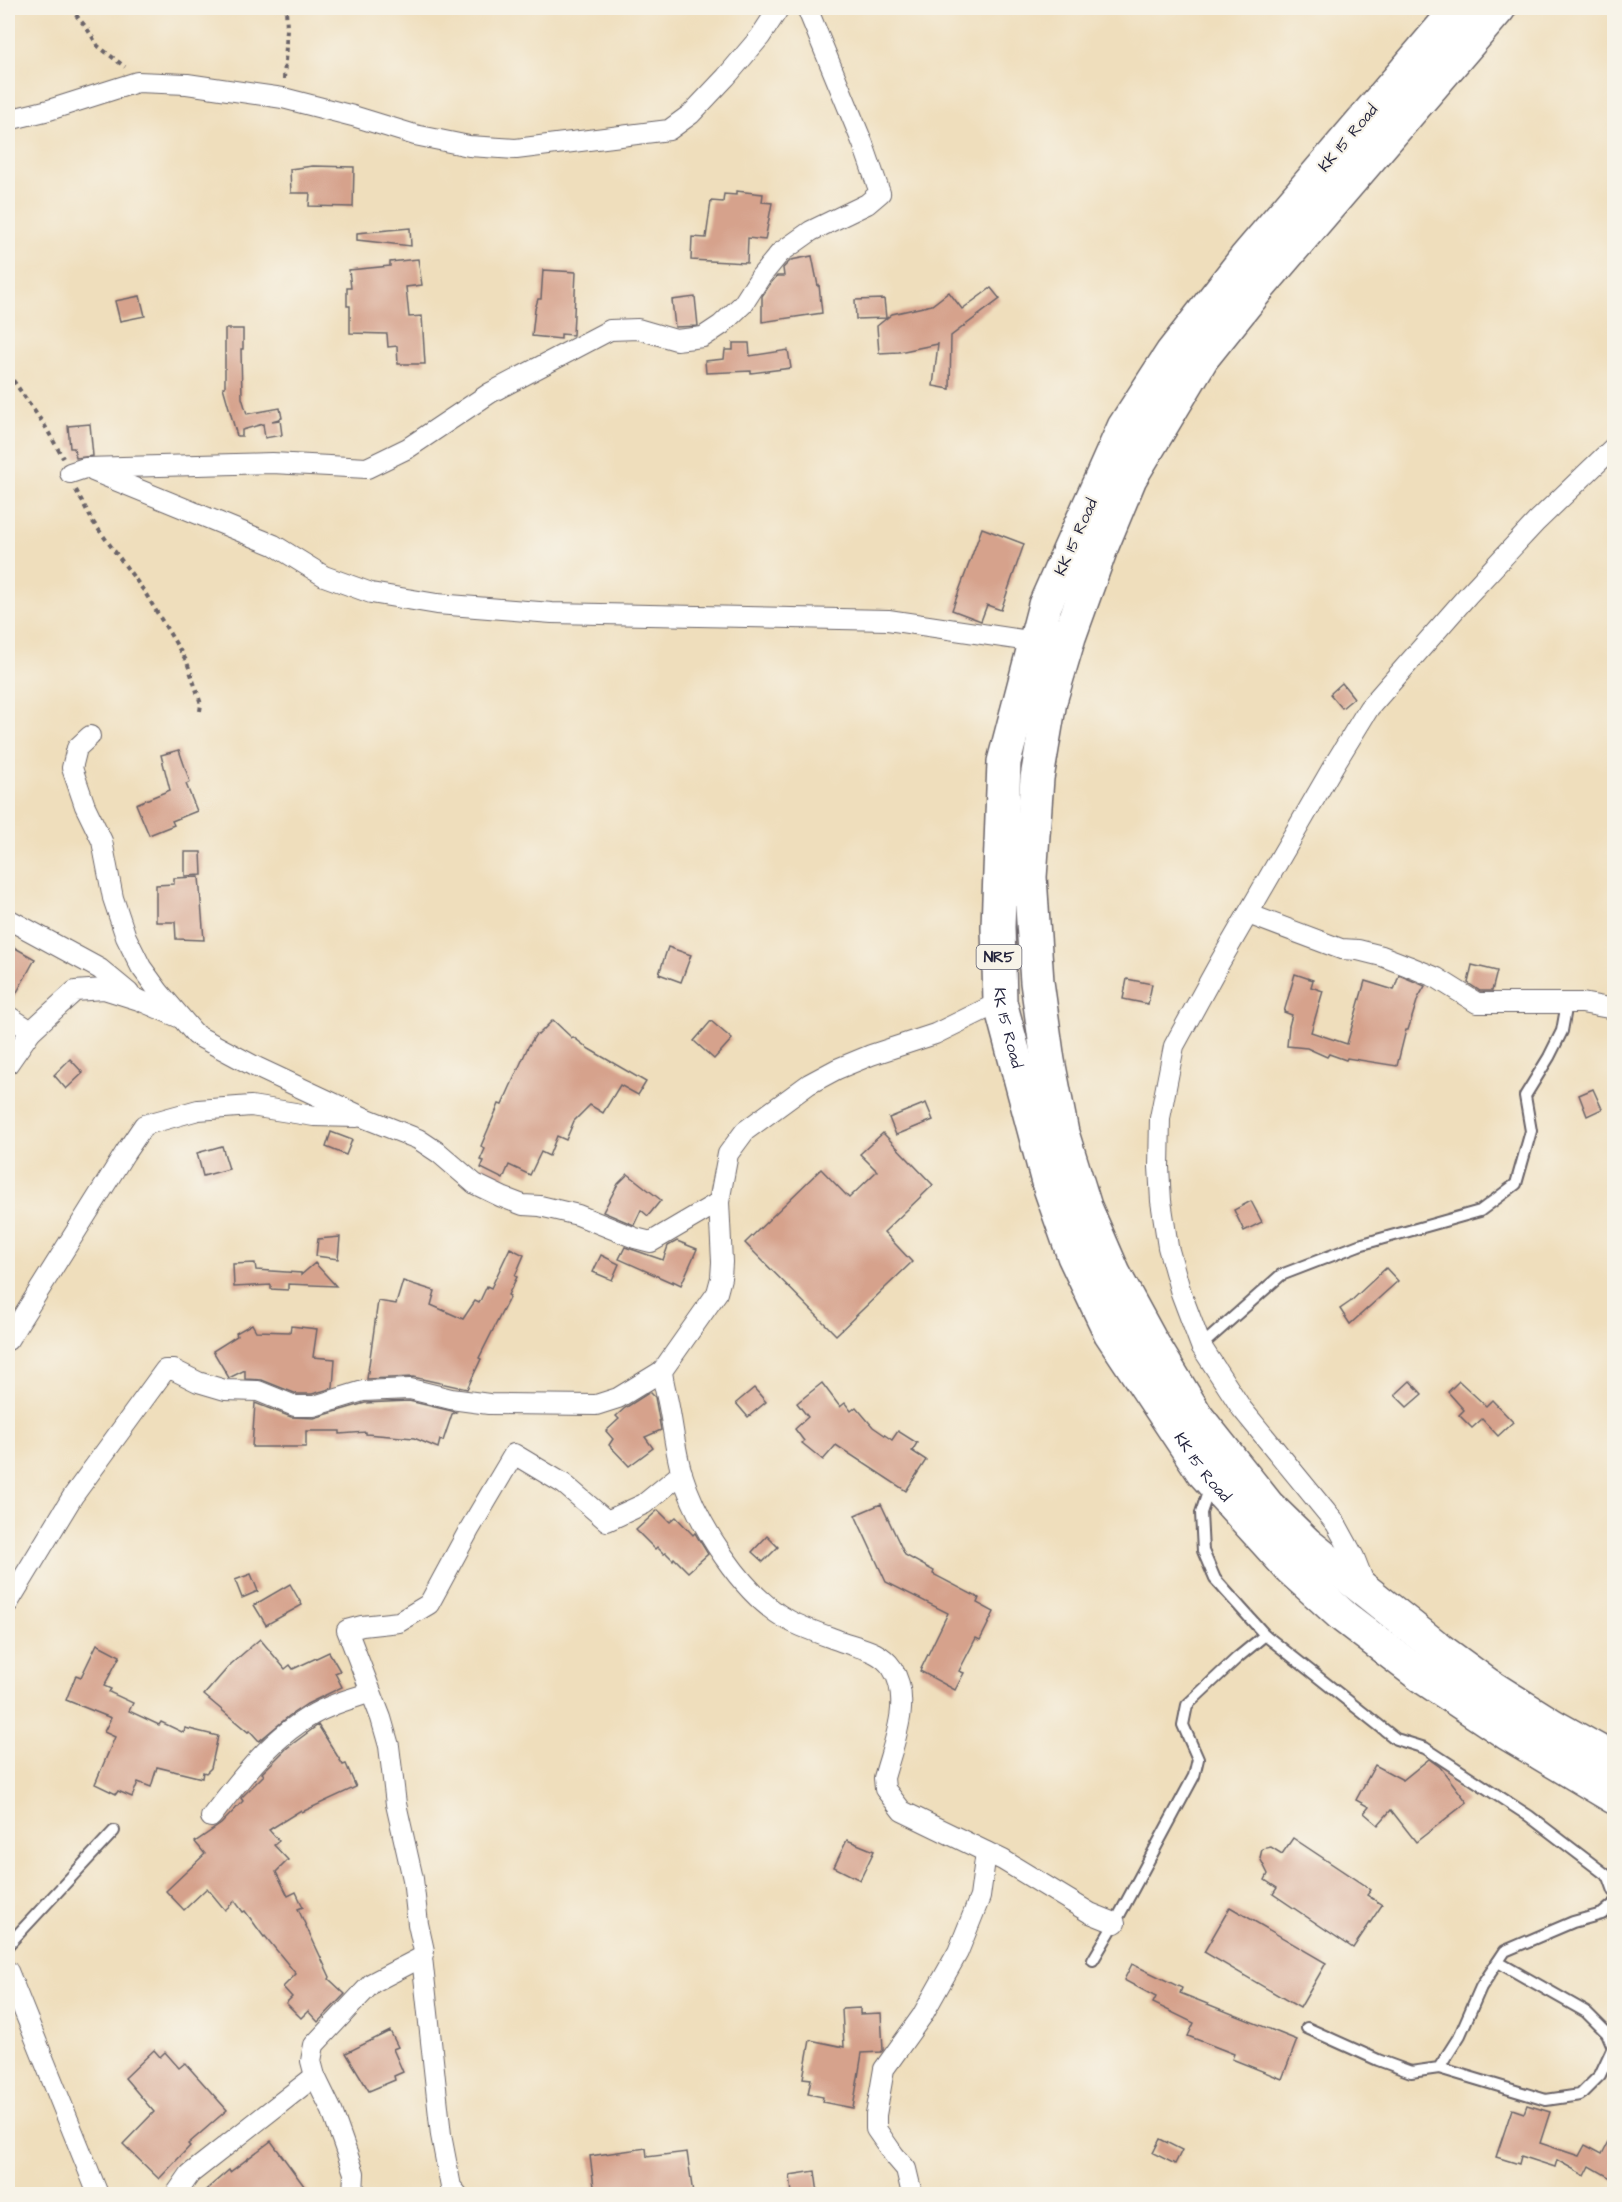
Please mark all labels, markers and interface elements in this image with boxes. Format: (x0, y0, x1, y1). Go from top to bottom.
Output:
street label: KK 15 Road (1313, 99, 1383, 177)
street label: KK 15 Road (1049, 495, 1103, 579)
road number: NR5 (976, 945, 1022, 969)
street label: KK 15 Road (988, 987, 1028, 1070)
street label: KK 15 Road (1169, 1428, 1236, 1507)

